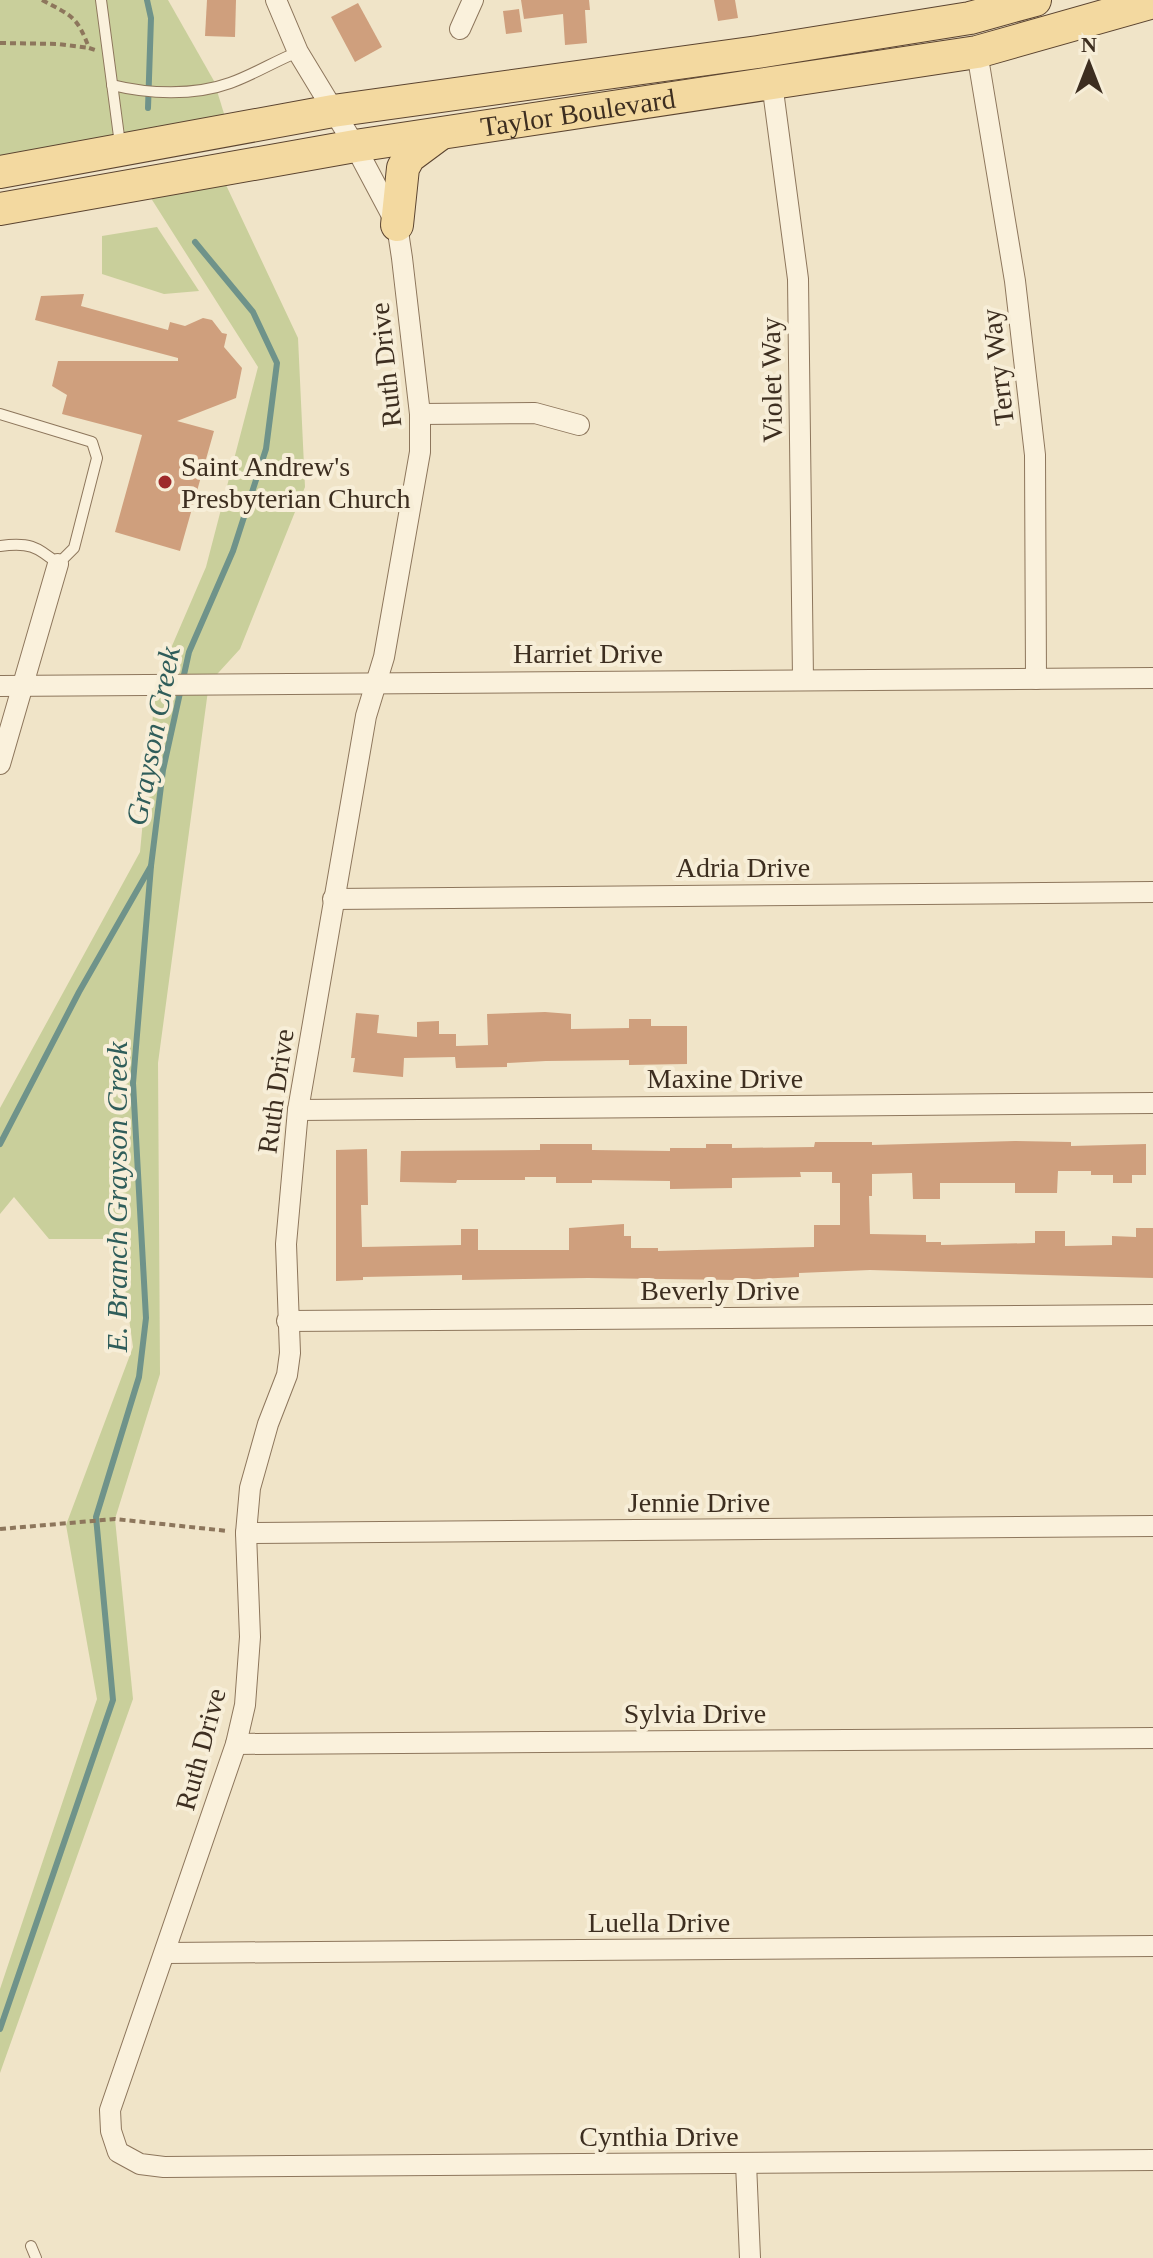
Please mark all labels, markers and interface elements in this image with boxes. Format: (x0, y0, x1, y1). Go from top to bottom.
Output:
north arrow (1049, 24, 1129, 104)
text: N (1081, 32, 1097, 57)
street label: Taylor Boulevard (479, 83, 677, 143)
street label: Ruth Drive (364, 301, 407, 429)
street label: Terry Way (975, 307, 1020, 427)
street label: Violet Way (755, 317, 788, 443)
place label: Saint Andrew's Presbyterian Church (181, 451, 410, 514)
marker: Saint Andrew's Presbyterian Church (156, 473, 174, 491)
street label: Harriet Drive (513, 638, 663, 669)
water label: Grayson Creek (119, 643, 186, 828)
street label: Adria Drive (676, 852, 810, 883)
street label: Ruth Drive (251, 1027, 300, 1155)
water label: E. Branch Grayson Creek (100, 1041, 133, 1353)
street label: Maxine Drive (647, 1063, 803, 1094)
street label: Beverly Drive (640, 1275, 800, 1306)
street label: Jennie Drive (628, 1487, 770, 1518)
street label: Ruth Drive (169, 1685, 232, 1814)
street label: Sylvia Drive (624, 1698, 766, 1729)
street label: Luella Drive (588, 1907, 730, 1938)
street label: Cynthia Drive (579, 2121, 739, 2152)

